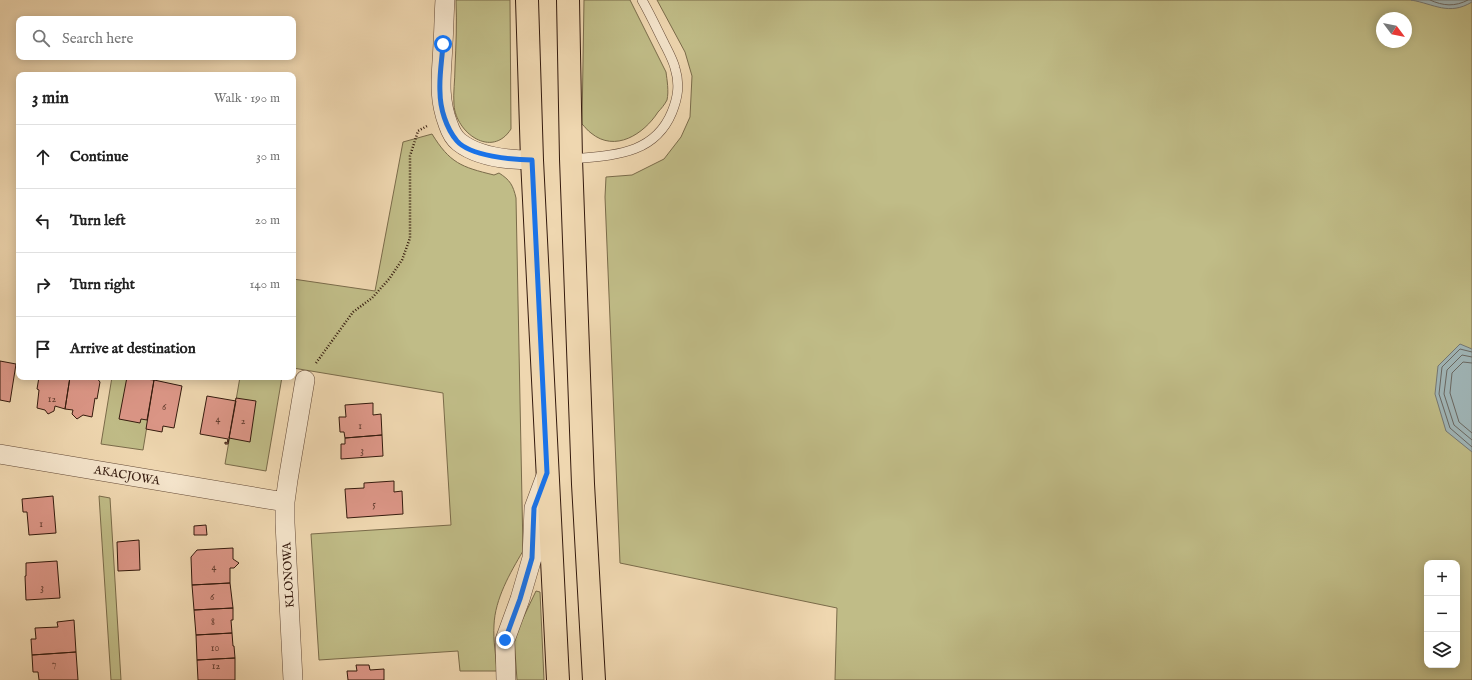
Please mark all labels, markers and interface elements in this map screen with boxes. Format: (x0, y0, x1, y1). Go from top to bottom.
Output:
north arrow (1376, 12, 1412, 48)
search box (16, 16, 296, 60)
icon: search (30, 27, 52, 49)
text: Search here (62, 29, 133, 48)
route start (434, 35, 452, 53)
text: 3 min (32, 88, 69, 109)
text: Walk · 190 m (214, 90, 280, 107)
icon: ahead (32, 146, 54, 168)
text: Continue (70, 147, 128, 166)
text: 30 m (256, 148, 280, 165)
icon: left (32, 210, 54, 232)
text: Turn left (70, 211, 126, 230)
text: 20 m (255, 212, 280, 229)
icon: right (32, 274, 54, 296)
text: Turn right (70, 275, 135, 294)
text: 140 m (250, 276, 280, 293)
icon: arrive (32, 338, 54, 360)
text: Arrive at destination (70, 339, 196, 358)
house number: 12 (48, 393, 57, 406)
house number: 6 (162, 401, 167, 414)
house number: 4 (216, 413, 221, 426)
house number: 2 (241, 415, 246, 428)
house number: 1 (358, 420, 362, 433)
house number: 3 (360, 445, 364, 458)
street label: AKACJOWA (92, 462, 162, 490)
house number: 5 (372, 498, 376, 511)
house number: 1 (39, 518, 43, 531)
street label: KLONOWA (279, 541, 298, 608)
map controls (1424, 560, 1460, 668)
button: + (1424, 560, 1460, 596)
house number: 4 (212, 561, 217, 574)
house number: 3 (40, 582, 44, 595)
house number: 6 (210, 591, 215, 604)
button: − (1424, 596, 1460, 632)
house number: 8 (211, 616, 215, 629)
route end (496, 631, 514, 649)
button: layers (1424, 632, 1460, 668)
house number: 10 (211, 642, 219, 655)
house number: 7 (52, 658, 57, 671)
house number: 12 (212, 660, 221, 673)

